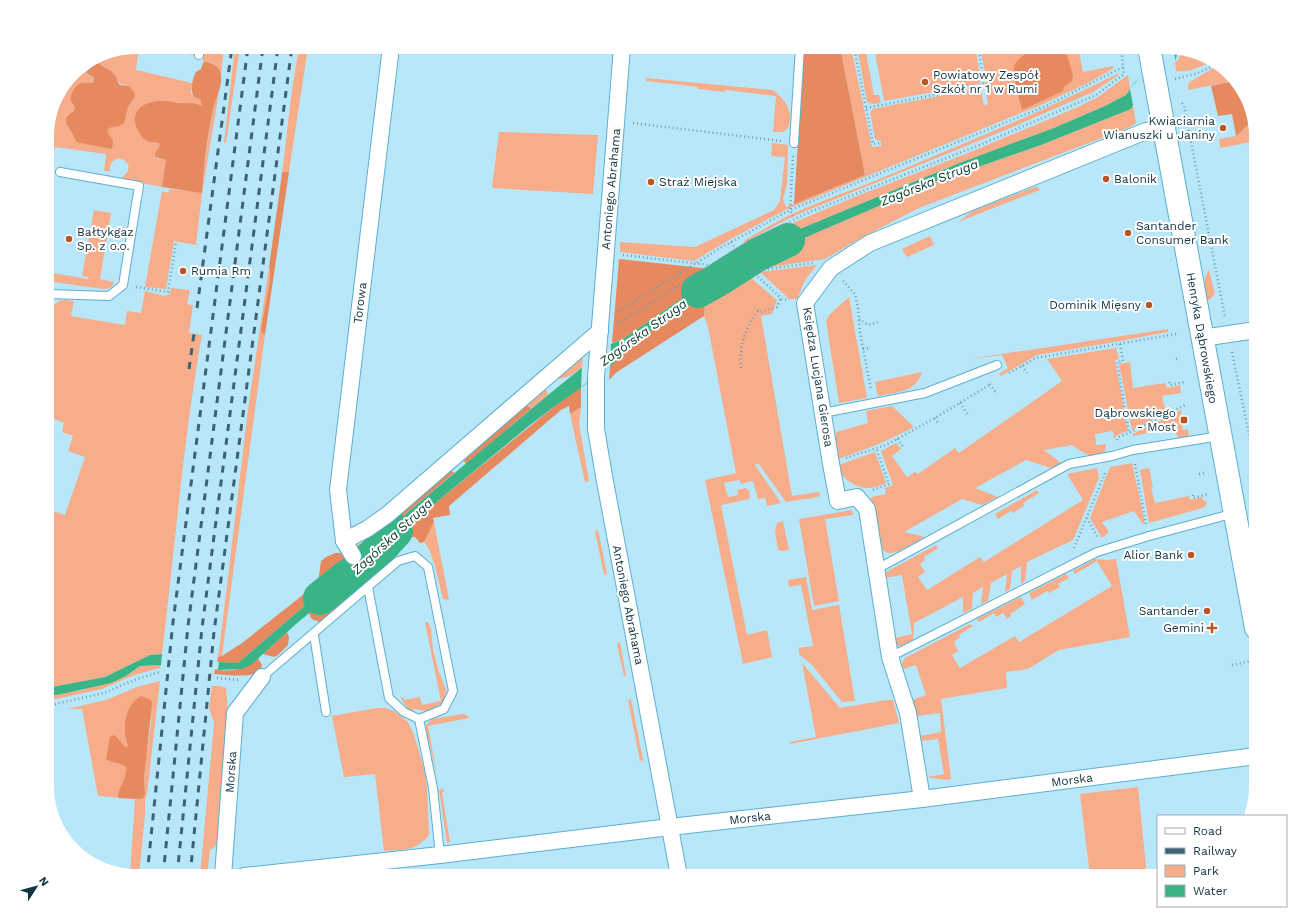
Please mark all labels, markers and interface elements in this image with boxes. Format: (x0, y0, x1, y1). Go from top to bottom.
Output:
place label: Powiatowy Zespół Szkół nr 1 w Rumi (933, 68, 1039, 96)
marker: Powiatowy Zespół Szkół nr 1 w Rumi (920, 77, 930, 87)
place label: Kwiaciarnia Wianuszki u Janiny (1103, 114, 1216, 142)
marker: Kwiaciarnia Wianuszki u Janiny (1218, 123, 1228, 133)
street label: Antoniego Abrahama (599, 128, 623, 250)
water label: Zagórska Struga (877, 156, 980, 209)
place label: Balonik (1114, 172, 1157, 186)
marker: Balonik (1101, 174, 1111, 184)
place label: Straż Miejska (659, 175, 737, 189)
marker: Straż Miejska (646, 177, 656, 187)
place label: Santander Consumer Bank (1136, 219, 1229, 247)
place label: Bałtykgaz Sp. z o.o. (77, 225, 134, 253)
marker: Santander Consumer Bank (1123, 228, 1133, 238)
marker: Bałtykgaz Sp. z o.o. (64, 234, 74, 244)
place label: Rumia Rm (191, 264, 251, 278)
marker: Rumia Rm (178, 266, 188, 276)
street label: Henryka Dąbrowskiego (1184, 271, 1220, 405)
street label: Torowa (351, 281, 370, 324)
water label: Zagórska Struga (596, 296, 690, 370)
place label: Dominik Mięsny (1049, 298, 1142, 312)
marker: Dominik Mięsny (1144, 300, 1154, 310)
street label: Księdza Lucjana Gierosa (800, 306, 836, 448)
place label: Dąbrowskiego - Most (1095, 406, 1176, 434)
marker: Dąbrowskiego - Most (1179, 415, 1189, 425)
water label: Zagórska Struga (348, 495, 435, 578)
street label: Antoniego Abrahama (610, 544, 647, 666)
place label: Alior Bank (1123, 548, 1183, 562)
marker: Alior Bank (1186, 550, 1196, 560)
place label: Santander (1139, 604, 1199, 618)
marker: Santander (1202, 606, 1212, 616)
place label: Gemini (1163, 621, 1204, 635)
marker: Gemini (1207, 623, 1217, 633)
street label: Morska (223, 750, 239, 793)
street label: Morska (1050, 770, 1094, 789)
street label: Morska (728, 809, 772, 827)
legend (1157, 815, 1287, 907)
text: Road (1193, 824, 1222, 838)
text: Railway (1193, 844, 1238, 858)
text: Park (1193, 864, 1219, 878)
north arrow (16, 867, 56, 907)
text: N (36, 874, 51, 889)
text: Water (1193, 884, 1228, 898)

